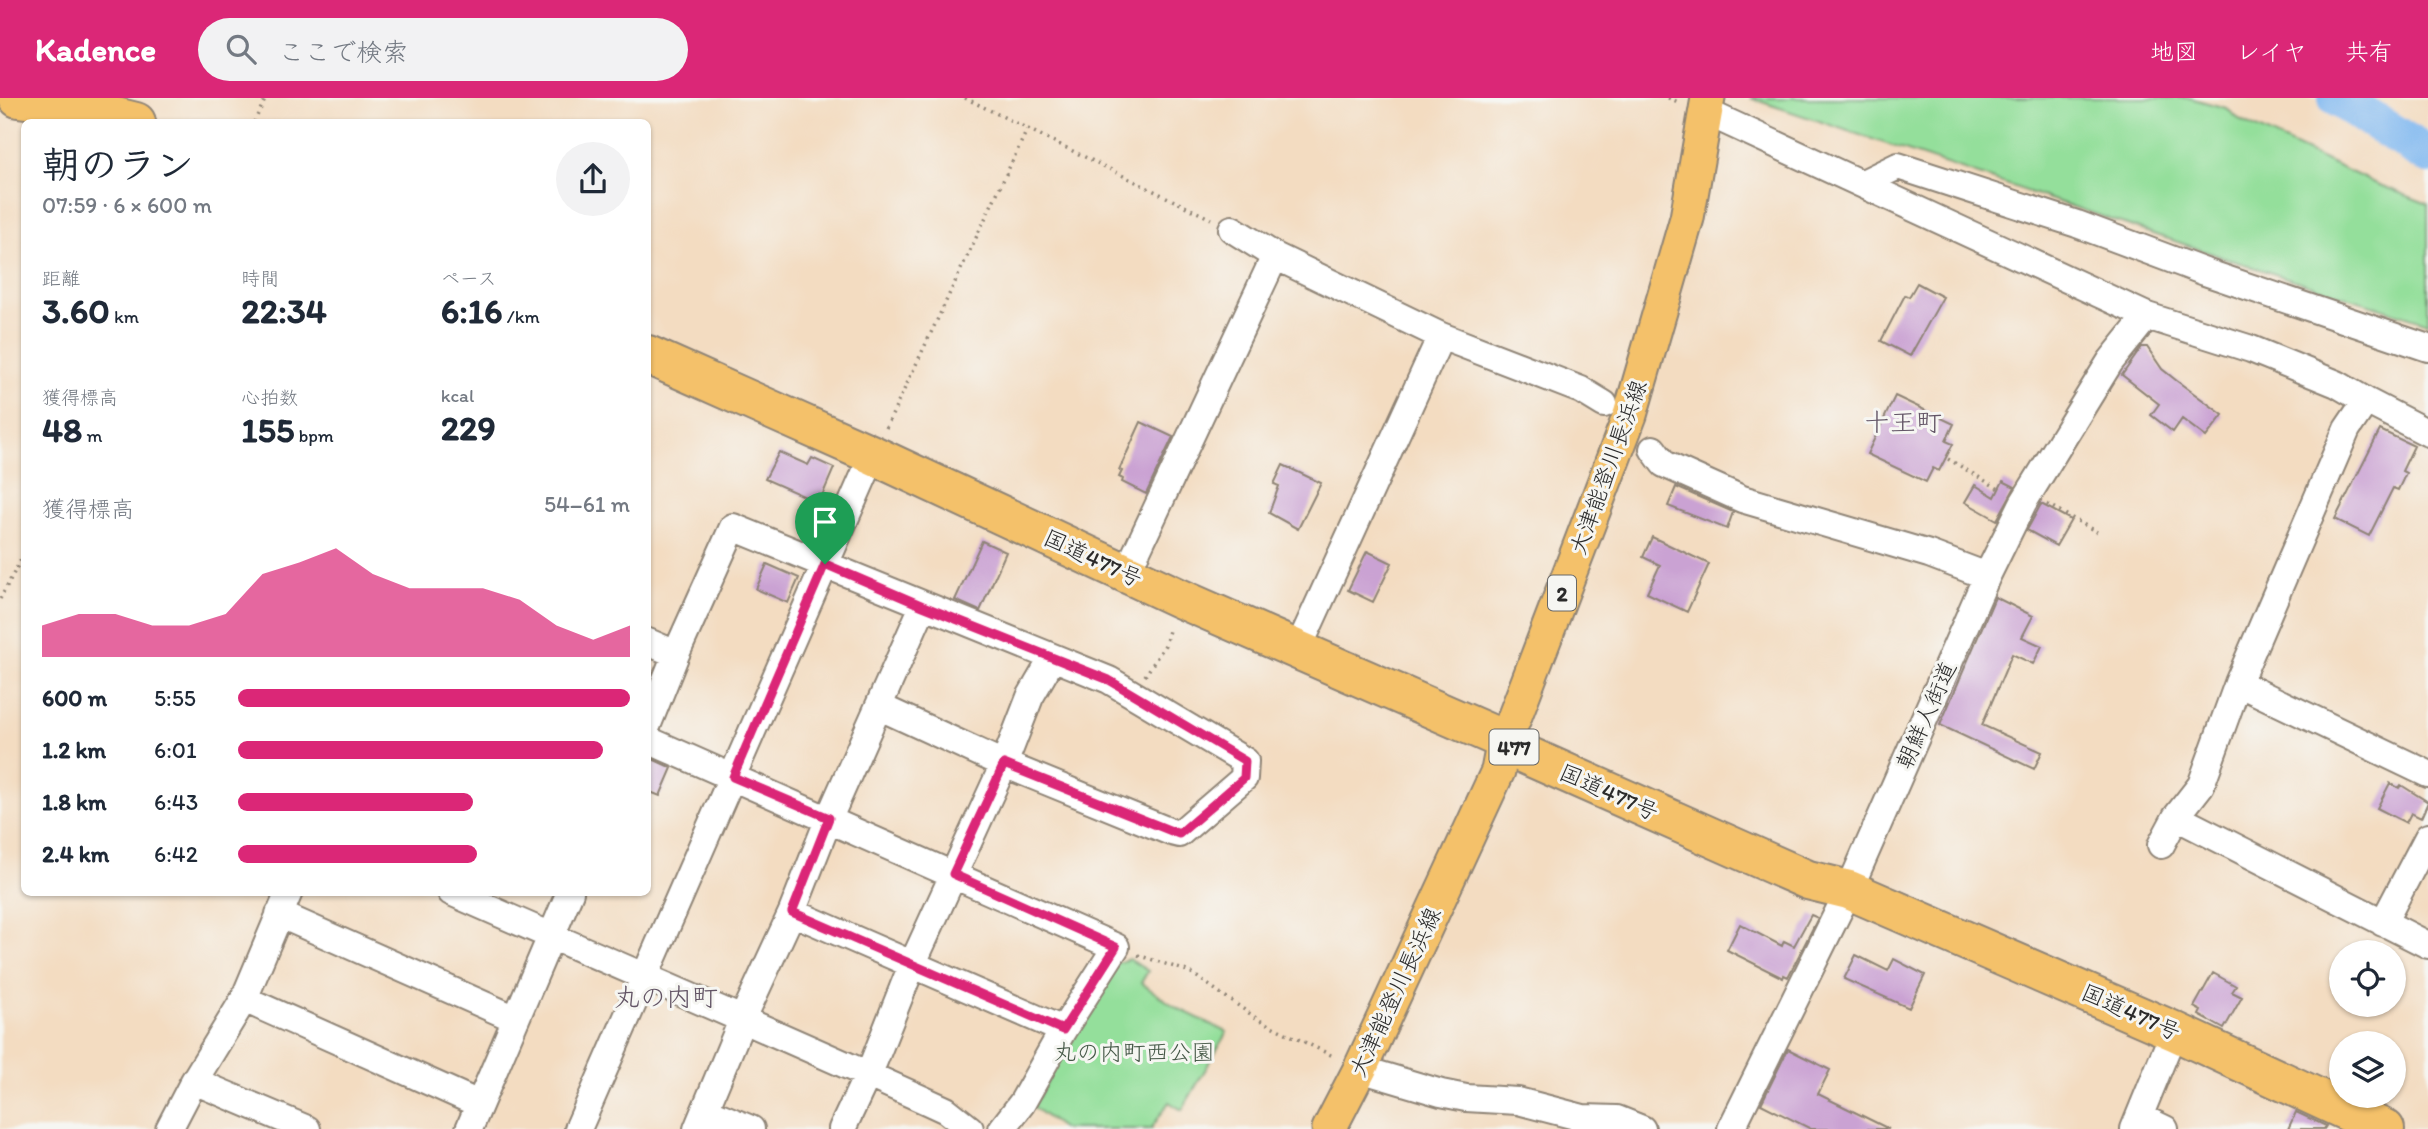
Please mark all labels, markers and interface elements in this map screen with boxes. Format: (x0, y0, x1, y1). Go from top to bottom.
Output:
search box (198, 18, 688, 81)
text: Kadence (35, 30, 156, 69)
icon: search (222, 30, 260, 68)
text: ここで検索 (278, 36, 408, 68)
text: 地図 (2150, 37, 2198, 66)
text: レイヤ (2236, 37, 2307, 66)
text: 共有 (2345, 37, 2393, 66)
text: 朝のラン (42, 142, 194, 188)
button: share (556, 142, 630, 216)
text: 07:59 · 6 × 600 m (42, 191, 212, 219)
text: 距離 (42, 267, 80, 290)
text: 時間 (241, 267, 279, 290)
text: ペース (441, 267, 497, 290)
text: 3.60 (42, 290, 110, 332)
text: 22:34 (241, 290, 327, 332)
text: 6:16 (441, 290, 503, 332)
text: km (110, 305, 139, 328)
text: /km (503, 305, 540, 328)
street label: 大津能登川長浜線 (1563, 376, 1653, 558)
text: kcal (441, 384, 474, 407)
text: 獲得標高 (42, 386, 118, 409)
text: 心拍数 (241, 386, 298, 409)
district label: 十王町 (1864, 406, 1942, 438)
text: 229 (441, 407, 496, 449)
text: 48 (42, 409, 82, 451)
text: 155 (241, 409, 294, 451)
text: m (82, 424, 102, 447)
text: bpm (294, 424, 334, 447)
text: 54–61 m (544, 490, 630, 518)
pin (795, 492, 855, 564)
text: 獲得標高 (42, 495, 134, 523)
icon: arrive (806, 503, 844, 541)
street label: 国道477号 (1039, 523, 1147, 593)
road number: 2 (1548, 575, 1576, 610)
street label: 朝鮮人街道 (1890, 657, 1962, 773)
text: 600 m (42, 684, 107, 712)
text: 5:55 (154, 684, 196, 712)
road number: 477 (1490, 730, 1538, 764)
text: 1.2 km (42, 736, 106, 764)
text: 6:01 (154, 736, 197, 764)
street label: 国道477号 (1555, 758, 1663, 826)
text: 1.8 km (42, 788, 107, 816)
text: 6:43 (154, 788, 198, 816)
text: 2.4 km (42, 840, 109, 868)
text: 6:42 (154, 840, 198, 868)
street label: 大津能登川長浜線 (1343, 903, 1447, 1081)
map controls (2329, 940, 2406, 1108)
button: locate (2329, 940, 2406, 1017)
street label: 国道477号 (2077, 978, 2185, 1046)
district label: 丸の内町 (614, 981, 718, 1013)
button: layers (2329, 1031, 2406, 1108)
park label: 丸の内町西公園 (1054, 1038, 1215, 1066)

